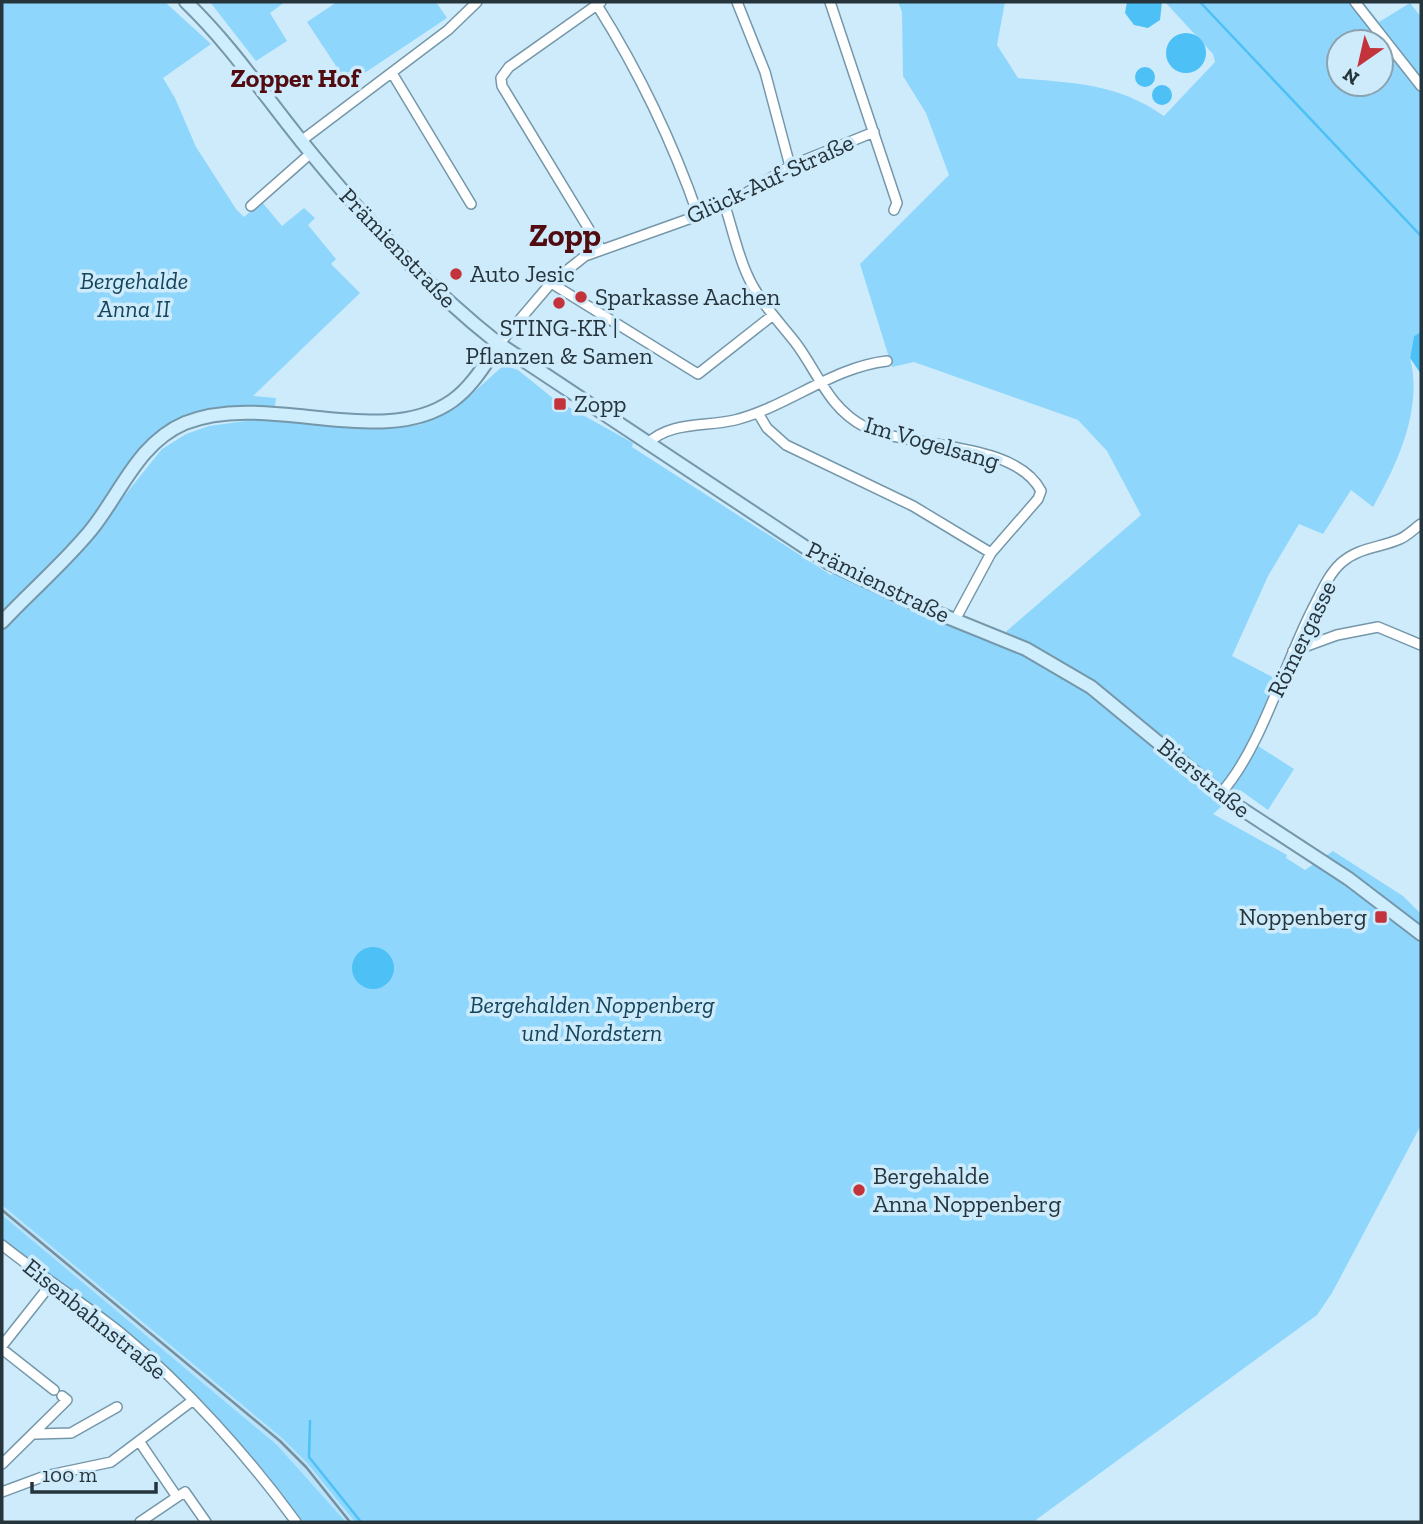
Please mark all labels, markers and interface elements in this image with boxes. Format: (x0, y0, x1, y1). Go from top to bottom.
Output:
north arrow (1325, 28, 1395, 98)
district label: Zopper Hof (231, 62, 362, 94)
text: N (1338, 63, 1363, 90)
street label: Glück-Auf-Straße (682, 127, 858, 230)
street label: Prämienstraße (334, 181, 463, 314)
district label: Zopp (529, 216, 601, 254)
place label: Auto Jesic (470, 259, 575, 288)
park label: Bergehalde Anna II (80, 266, 188, 323)
marker: Auto Jesic (448, 266, 464, 282)
place label: Sparkasse Aachen (595, 282, 781, 311)
marker: Sparkasse Aachen (573, 289, 589, 305)
marker: STING-KR | Pflanzen & Samen (551, 295, 567, 311)
place label: STING-KR | Pflanzen & Samen (465, 313, 653, 370)
place label: Zopp (574, 389, 627, 418)
marker: Zopp (552, 396, 568, 412)
street label: Im Vogelsang (861, 409, 1003, 476)
street label: Prämienstraße (802, 534, 955, 629)
street label: Römergasse (1261, 576, 1342, 702)
street label: Bierstraße (1152, 732, 1256, 824)
place label: Noppenberg (1239, 902, 1367, 931)
marker: Noppenberg (1373, 909, 1389, 925)
park label: Bergehalden Noppenberg und Nordstern (469, 990, 715, 1047)
place label: Bergehalde Anna Noppenberg (873, 1161, 1061, 1218)
marker: Bergehalde Anna Noppenberg (851, 1182, 867, 1198)
street label: Eisenbahnstraße (18, 1252, 173, 1385)
scale bar (32, 1450, 156, 1494)
text: 100 m (42, 1462, 97, 1487)

